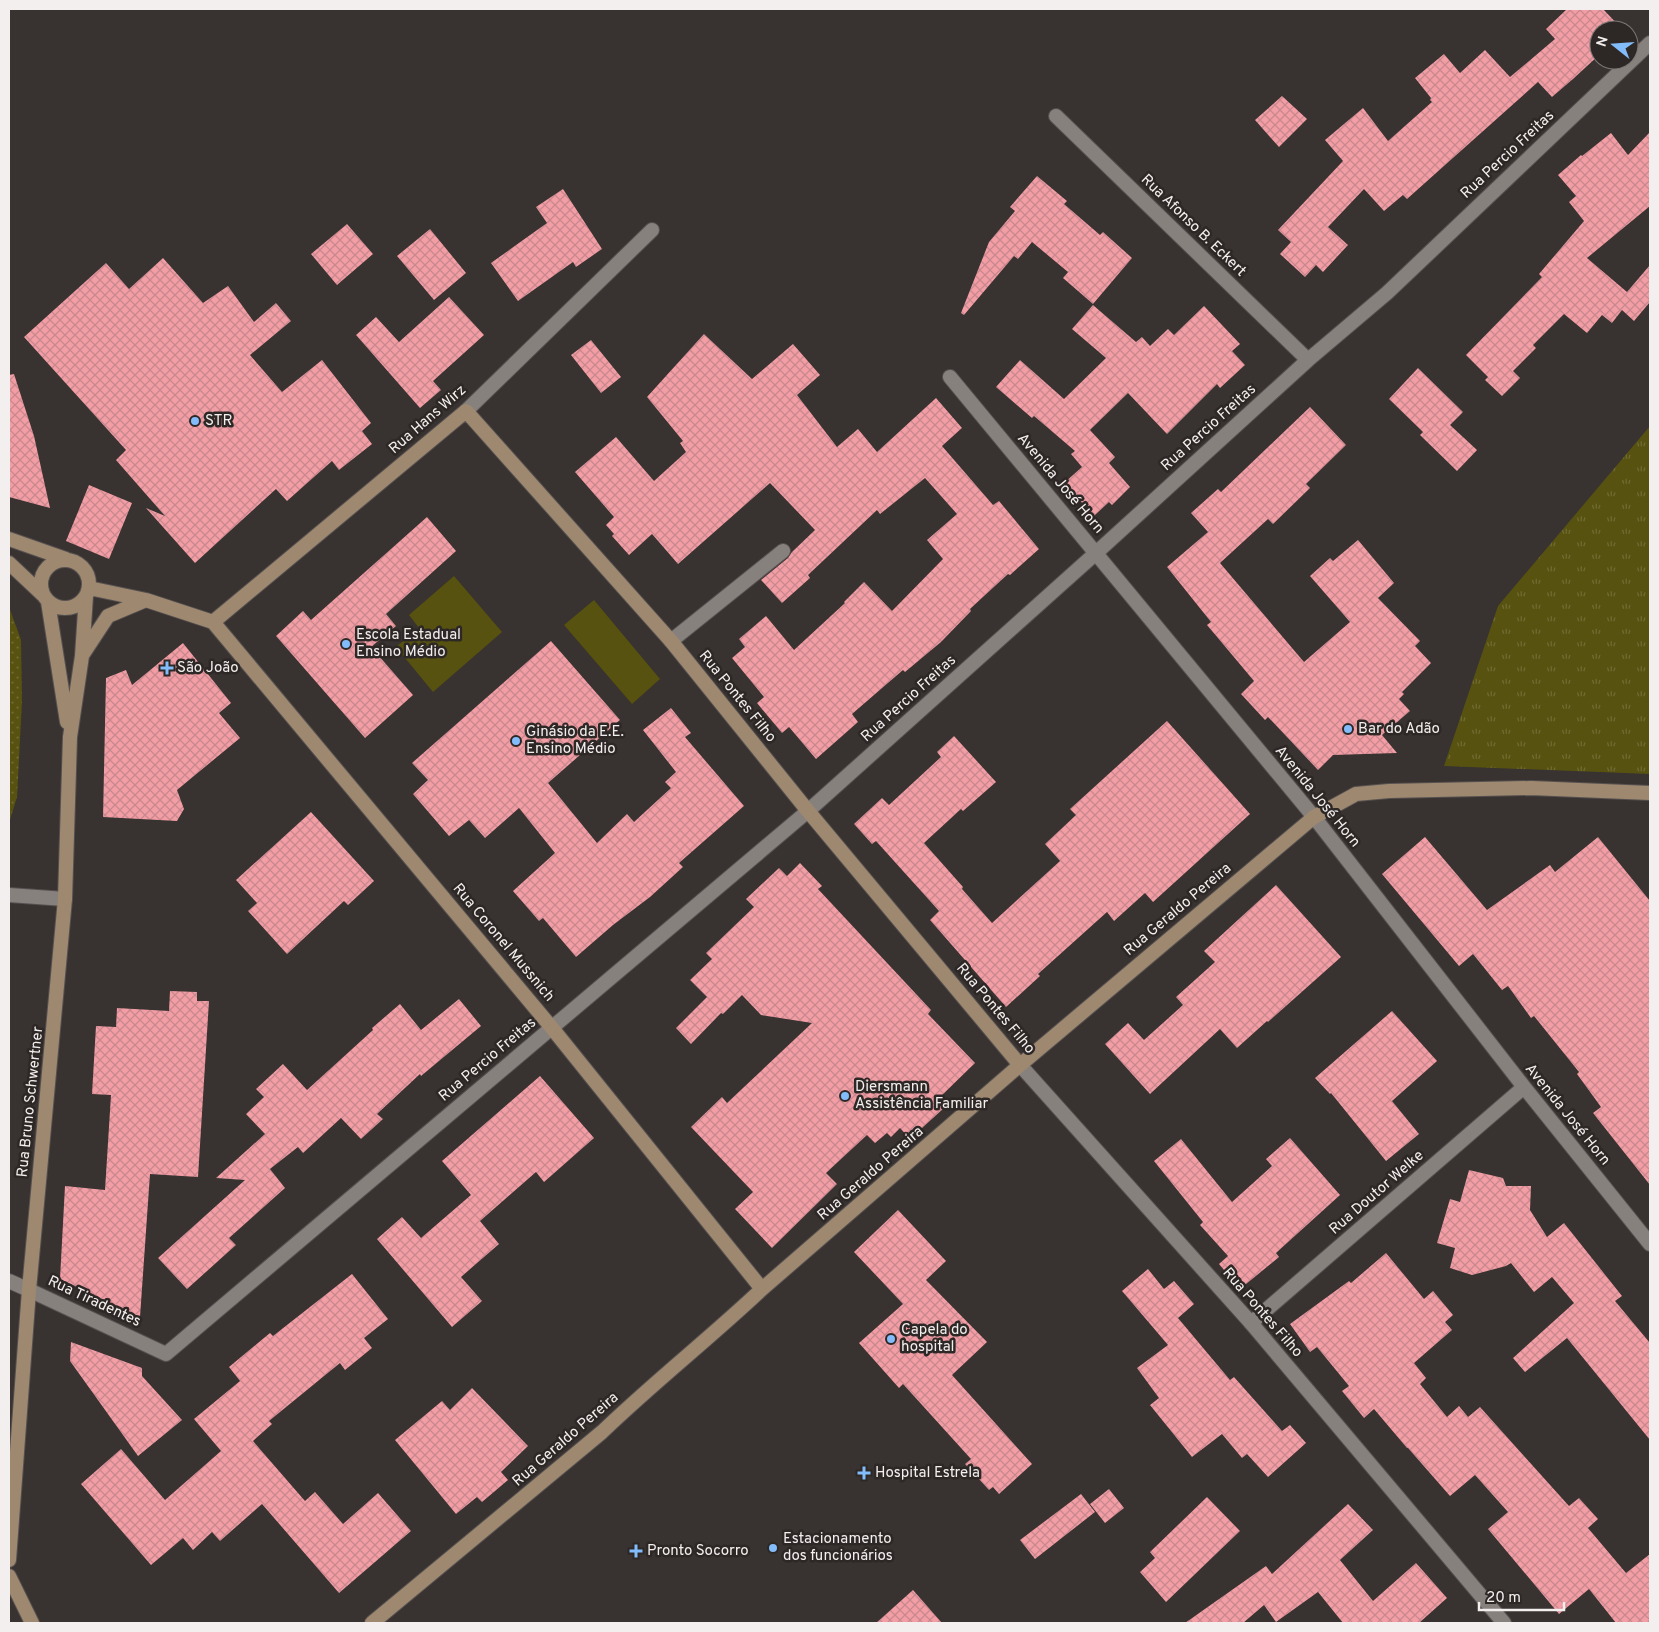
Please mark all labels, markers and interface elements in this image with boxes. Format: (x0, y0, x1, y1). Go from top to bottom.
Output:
north arrow (1589, 20, 1639, 70)
text: N (1593, 34, 1613, 49)
street label: Rua Percio Freitas (1457, 107, 1559, 203)
street label: Rua Afonso B. Eckert (1136, 171, 1250, 281)
street label: Rua Percio Freitas (1158, 380, 1260, 476)
street label: Rua Hans Wirz (385, 381, 471, 459)
place label: STR (205, 412, 232, 431)
marker: STR (189, 415, 201, 427)
street label: Avenida José Horn (1012, 430, 1108, 538)
place label: Escola Estadual Ensino Médio (356, 626, 461, 662)
marker: Escola Estadual Ensino Médio (340, 638, 352, 650)
street label: Rua Pontes Filho (694, 647, 780, 747)
street label: Rua Percio Freitas (858, 651, 960, 747)
place label: São João (177, 659, 239, 678)
marker: São João (161, 662, 173, 674)
place label: Bar do Adão (1358, 720, 1440, 739)
place label: Ginásio da E.E. Ensino Médio (526, 723, 624, 759)
marker: Bar do Adão (1342, 723, 1354, 735)
marker: Ginásio da E.E. Ensino Médio (510, 735, 522, 747)
street label: Avenida José Horn (1270, 742, 1364, 852)
street label: Rua Geraldo Pereira (1120, 860, 1236, 960)
street label: Rua Coronel Mussnich (448, 880, 558, 1006)
street label: Rua Pontes Filho (951, 960, 1039, 1058)
street label: Rua Percio Freitas (435, 1014, 541, 1106)
street label: Rua Bruno Schwertner (14, 1025, 48, 1178)
street label: Avenida José Horn (1520, 1060, 1614, 1170)
place label: Diersmann Assistência Familiar (855, 1078, 989, 1114)
marker: Diersmann Assistência Familiar (839, 1090, 851, 1102)
street label: Rua Geraldo Pereira (814, 1123, 928, 1225)
street label: Rua Doutor Welke (1326, 1147, 1428, 1239)
street label: Rua Pontes Filho (1218, 1264, 1306, 1362)
street label: Rua Tiradentes (44, 1272, 144, 1332)
place label: Capela do hospital (901, 1321, 968, 1357)
marker: Capela do hospital (885, 1333, 897, 1345)
street label: Rua Geraldo Pereira (509, 1389, 623, 1491)
place label: Hospital Estrela (875, 1464, 980, 1483)
marker: Hospital Estrela (857, 1466, 871, 1480)
place label: Estacionamento dos funcionários (783, 1530, 893, 1566)
place label: Pronto Socorro (647, 1542, 749, 1561)
marker: Estacionamento dos funcionários (767, 1542, 779, 1554)
marker: Pronto Socorro (629, 1544, 643, 1558)
scale bar (1479, 1580, 1564, 1612)
text: 20 m (1486, 1589, 1521, 1608)

